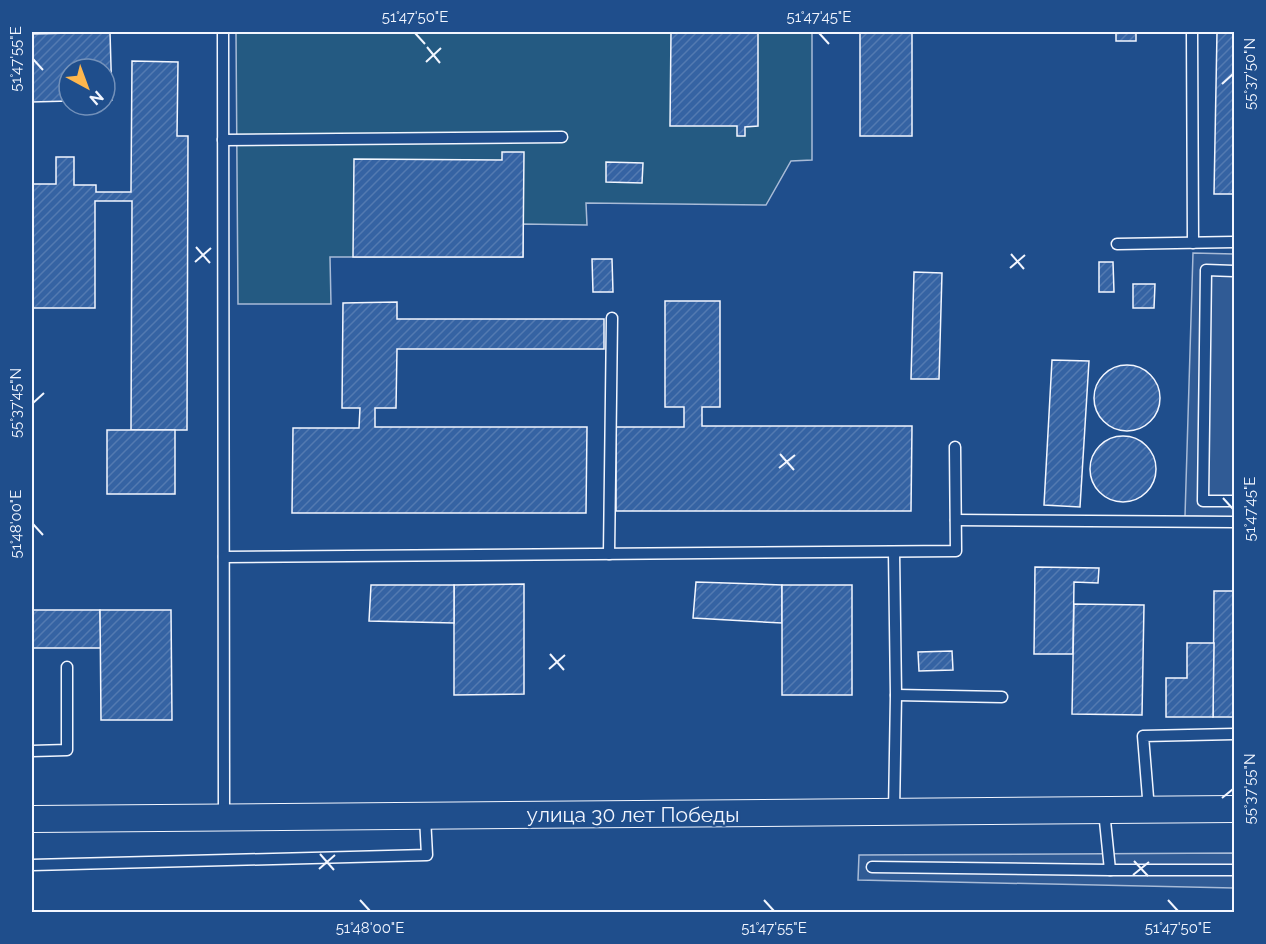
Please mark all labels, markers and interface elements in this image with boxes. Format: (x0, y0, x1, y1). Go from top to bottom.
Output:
text: 51°47'50"E (382, 8, 448, 26)
text: 51°47'45"E (787, 8, 851, 26)
text: 51°47'55"E (7, 26, 25, 92)
text: 55°37'50"N (1241, 38, 1259, 110)
north arrow (57, 57, 117, 117)
text: N (86, 87, 107, 109)
text: 55°37'45"N (7, 368, 25, 438)
text: 51°47'45"E (1241, 477, 1259, 541)
text: 51°48'00"E (7, 490, 25, 558)
text: 55°37'55"N (1241, 753, 1259, 825)
street label: улица 30 лет Победы (527, 802, 739, 827)
text: 51°48'00"E (336, 919, 404, 937)
text: 51°47'55"E (741, 919, 807, 937)
text: 51°47'50"E (1145, 919, 1211, 937)

